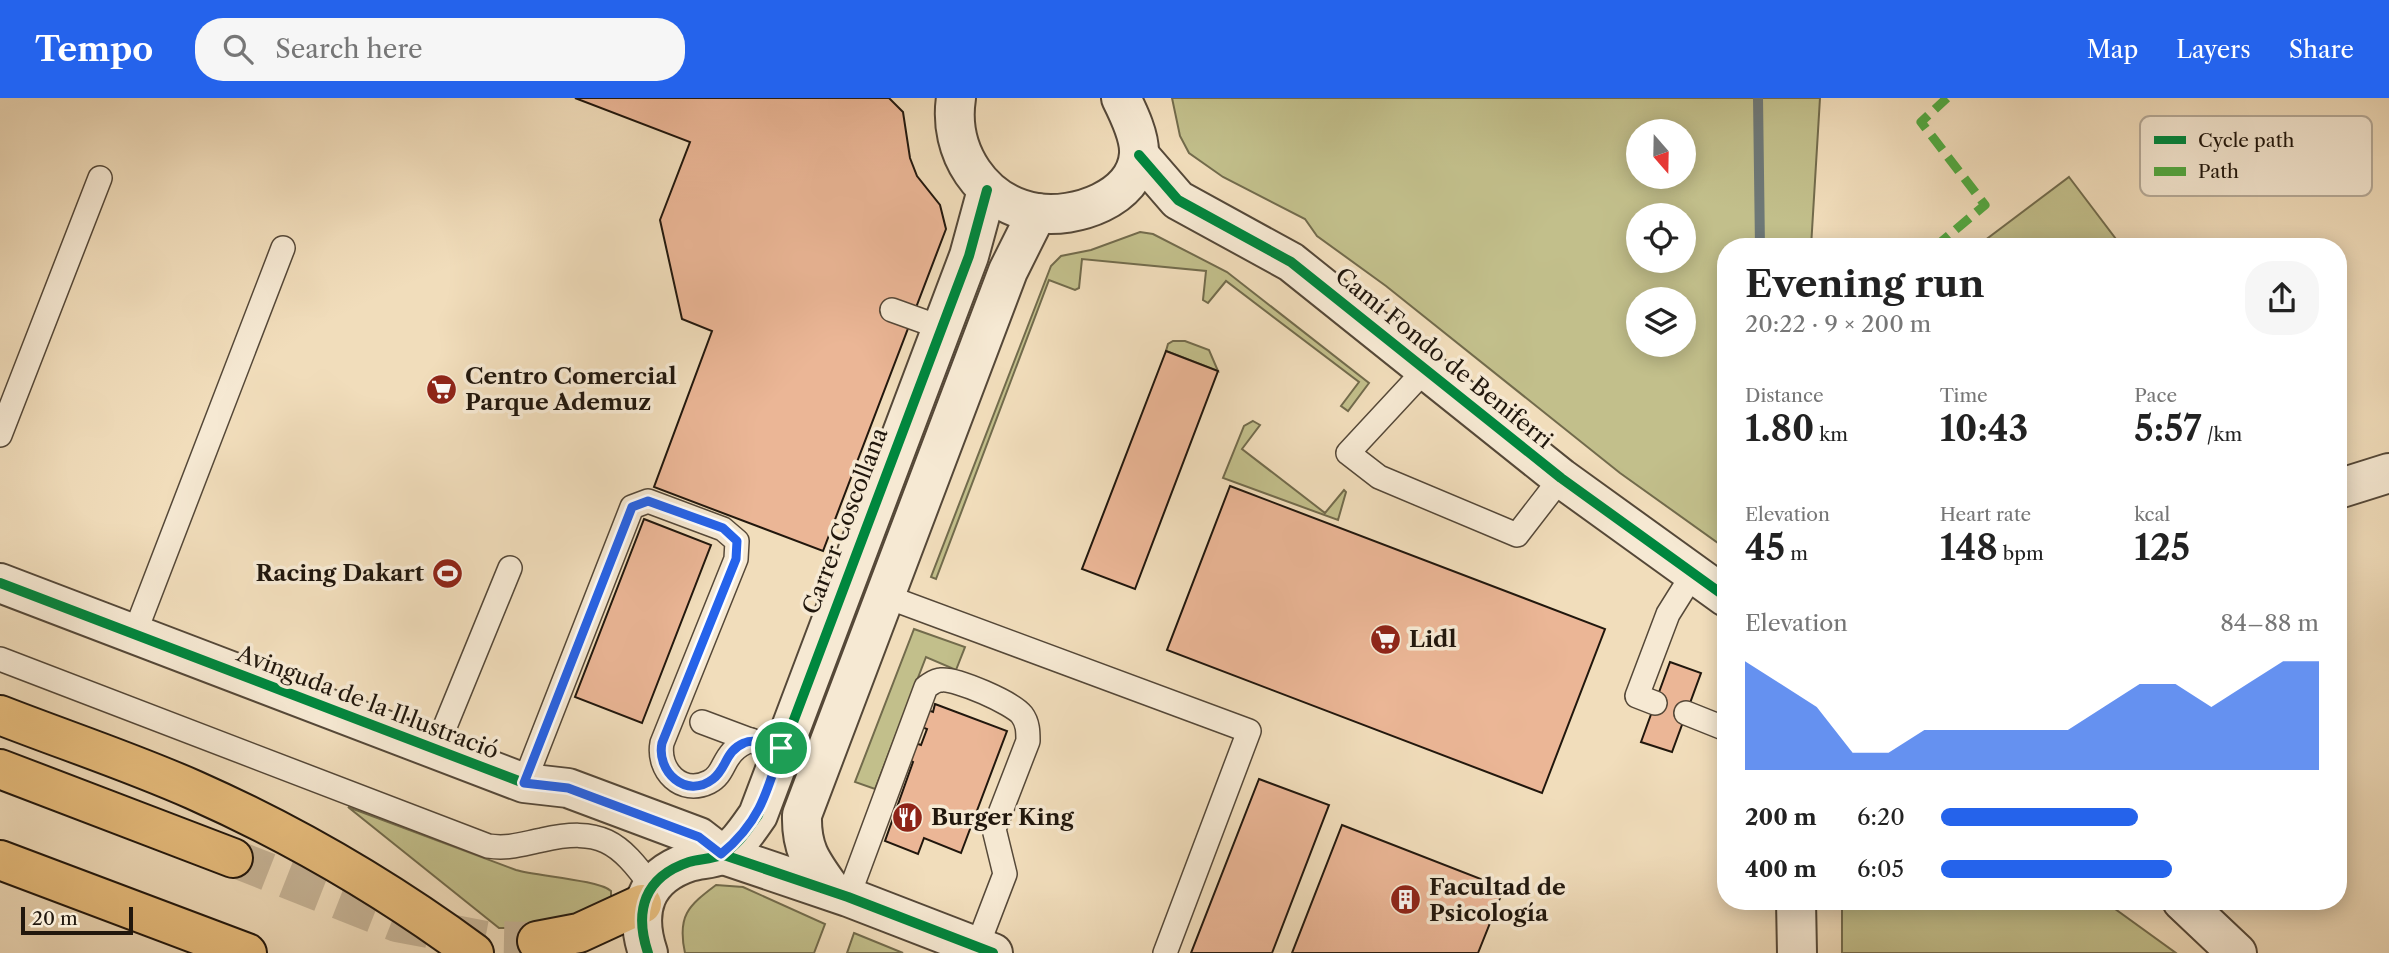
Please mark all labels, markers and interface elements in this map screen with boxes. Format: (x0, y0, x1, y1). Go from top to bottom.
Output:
search box (195, 18, 685, 81)
text: Tempo (35, 29, 153, 70)
icon: search (219, 30, 257, 68)
text: Search here (275, 33, 423, 65)
text: Map (2087, 35, 2138, 64)
text: Layers (2176, 35, 2251, 64)
text: Share (2289, 35, 2354, 64)
legend (2140, 116, 2372, 196)
north arrow (1626, 119, 1696, 189)
map controls (1626, 119, 1696, 357)
text: Cycle path (2198, 129, 2294, 152)
text: Path (2198, 160, 2239, 183)
button: locate (1626, 203, 1696, 273)
text: Evening run (1745, 260, 1985, 307)
button: share (2245, 261, 2319, 335)
street label: Camí Fondo de Beniferri (1330, 262, 1558, 454)
button: layers (1626, 287, 1696, 357)
text: 20:22 · 9 × 200 m (1745, 310, 1931, 338)
place label: Centro Comercial Parque Ademuz (465, 362, 677, 416)
supermarket icon: Centro Comercial Parque Ademuz (425, 372, 459, 406)
text: Distance (1745, 384, 1824, 407)
text: Time (1940, 384, 1988, 407)
text: Pace (2134, 384, 2177, 407)
text: 1.80 (1745, 407, 1814, 450)
text: 10:43 (1940, 407, 2028, 450)
text: 5:57 (2134, 407, 2202, 450)
street label: Carrer Coscollana (797, 423, 894, 618)
text: km (1814, 423, 1848, 446)
text: /km (2202, 423, 2242, 446)
text: Elevation (1745, 503, 1830, 526)
text: Heart rate (1940, 503, 2031, 526)
text: kcal (2134, 503, 2170, 526)
text: 45 (1745, 526, 1785, 569)
text: 148 (1940, 526, 1998, 569)
text: 125 (2134, 526, 2190, 569)
text: m (1785, 542, 1808, 565)
text: bpm (1998, 542, 2044, 565)
sports icon: Racing Dakart (430, 556, 464, 590)
place label: Racing Dakart (255, 559, 425, 587)
text: Elevation (1745, 609, 1848, 637)
text: 84–88 m (2220, 609, 2319, 637)
supermarket icon: Lidl (1369, 622, 1403, 656)
place label: Lidl (1409, 625, 1457, 653)
street label: Avinguda de la Il·lustració (232, 639, 503, 765)
pin (751, 718, 811, 778)
icon: arrive (762, 729, 800, 767)
restaurant icon: Burger King (891, 800, 925, 834)
place label: Burger King (931, 803, 1074, 831)
text: 200 m (1745, 803, 1817, 831)
text: 6:20 (1857, 803, 1905, 831)
text: 400 m (1745, 855, 1817, 883)
text: 6:05 (1857, 855, 1904, 883)
place label: Facultad de Psicología (1429, 873, 1566, 927)
building icon: Facultad de Psicología (1389, 883, 1423, 917)
scale bar (21, 904, 133, 936)
text: 20 m (32, 907, 78, 930)

